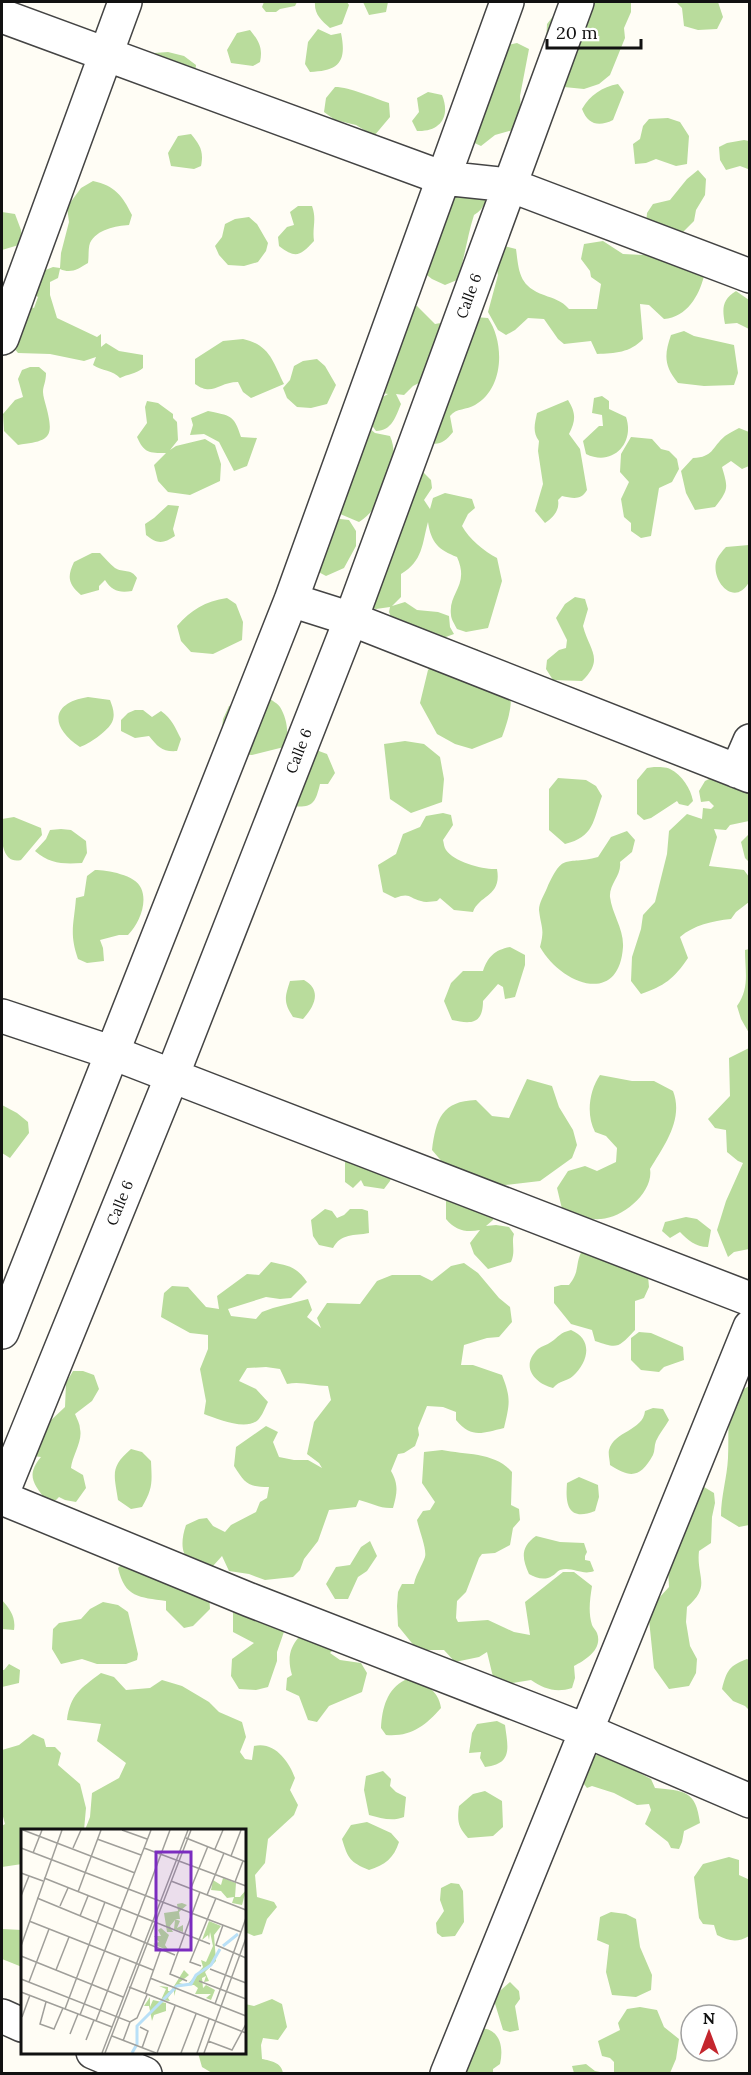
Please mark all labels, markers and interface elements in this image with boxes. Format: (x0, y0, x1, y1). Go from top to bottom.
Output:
scale bar (547, 12, 642, 50)
text: 20 m (556, 21, 598, 44)
street label: Calle 6 (452, 270, 486, 321)
street label: Calle 6 (281, 725, 316, 776)
street label: Calle 6 (102, 1177, 137, 1228)
inset map (21, 1829, 246, 2054)
north arrow (679, 2003, 739, 2063)
text: N (703, 2008, 715, 2028)

